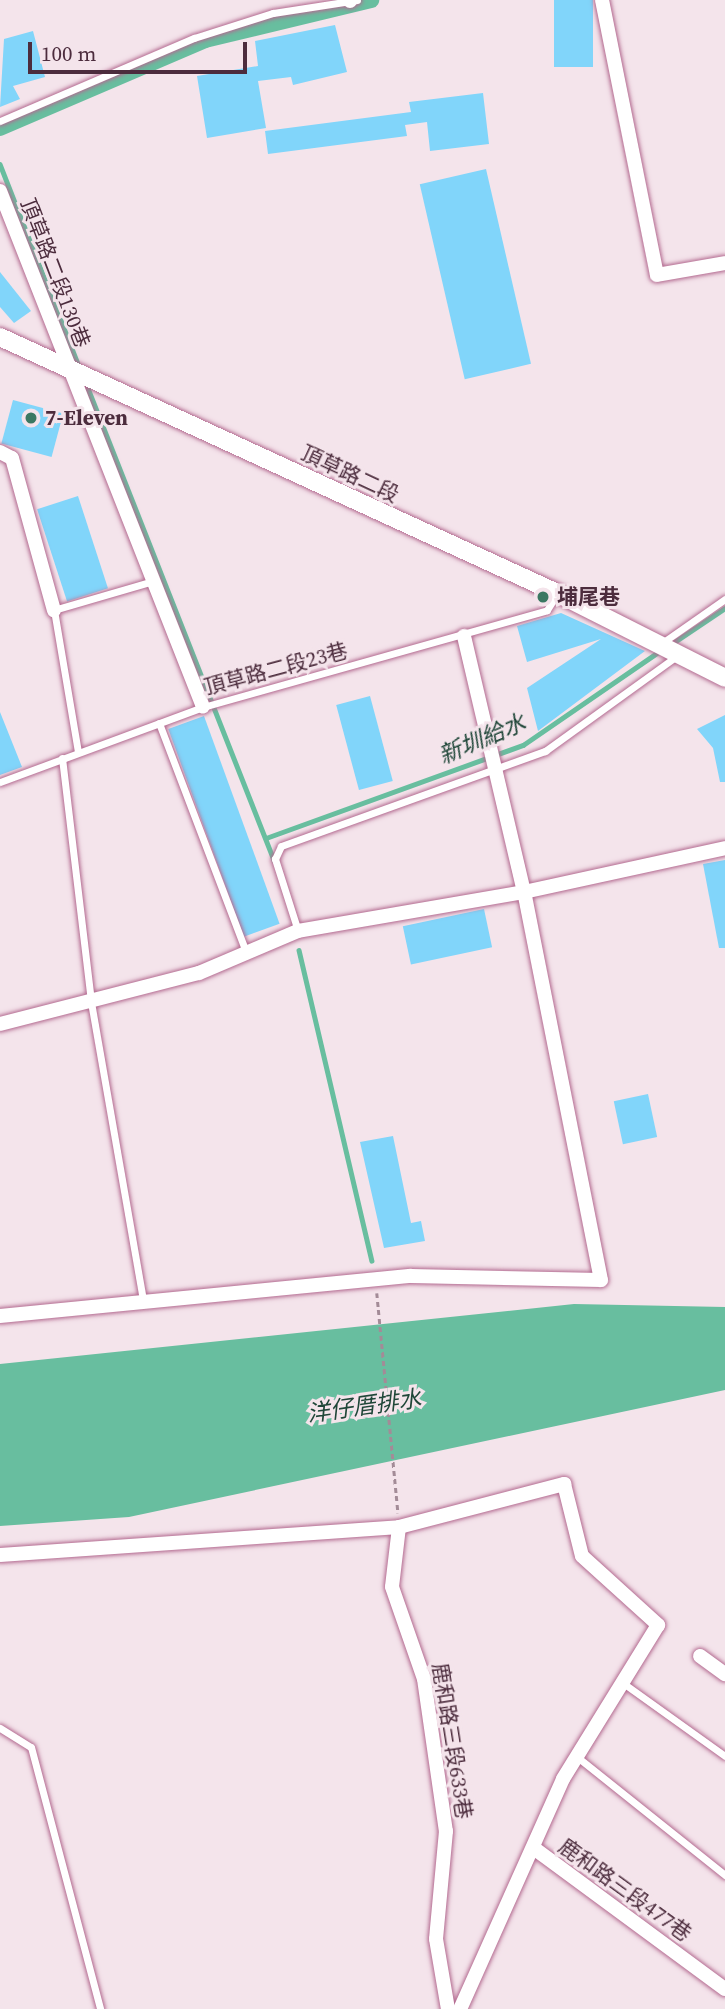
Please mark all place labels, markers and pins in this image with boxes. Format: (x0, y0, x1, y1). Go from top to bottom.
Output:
place label: 7-Eleven (45, 405, 128, 431)
marker: 7-Eleven (23, 410, 39, 426)
place label: 埔尾巷 (557, 584, 620, 610)
marker: 埔尾巷 (535, 589, 551, 605)

